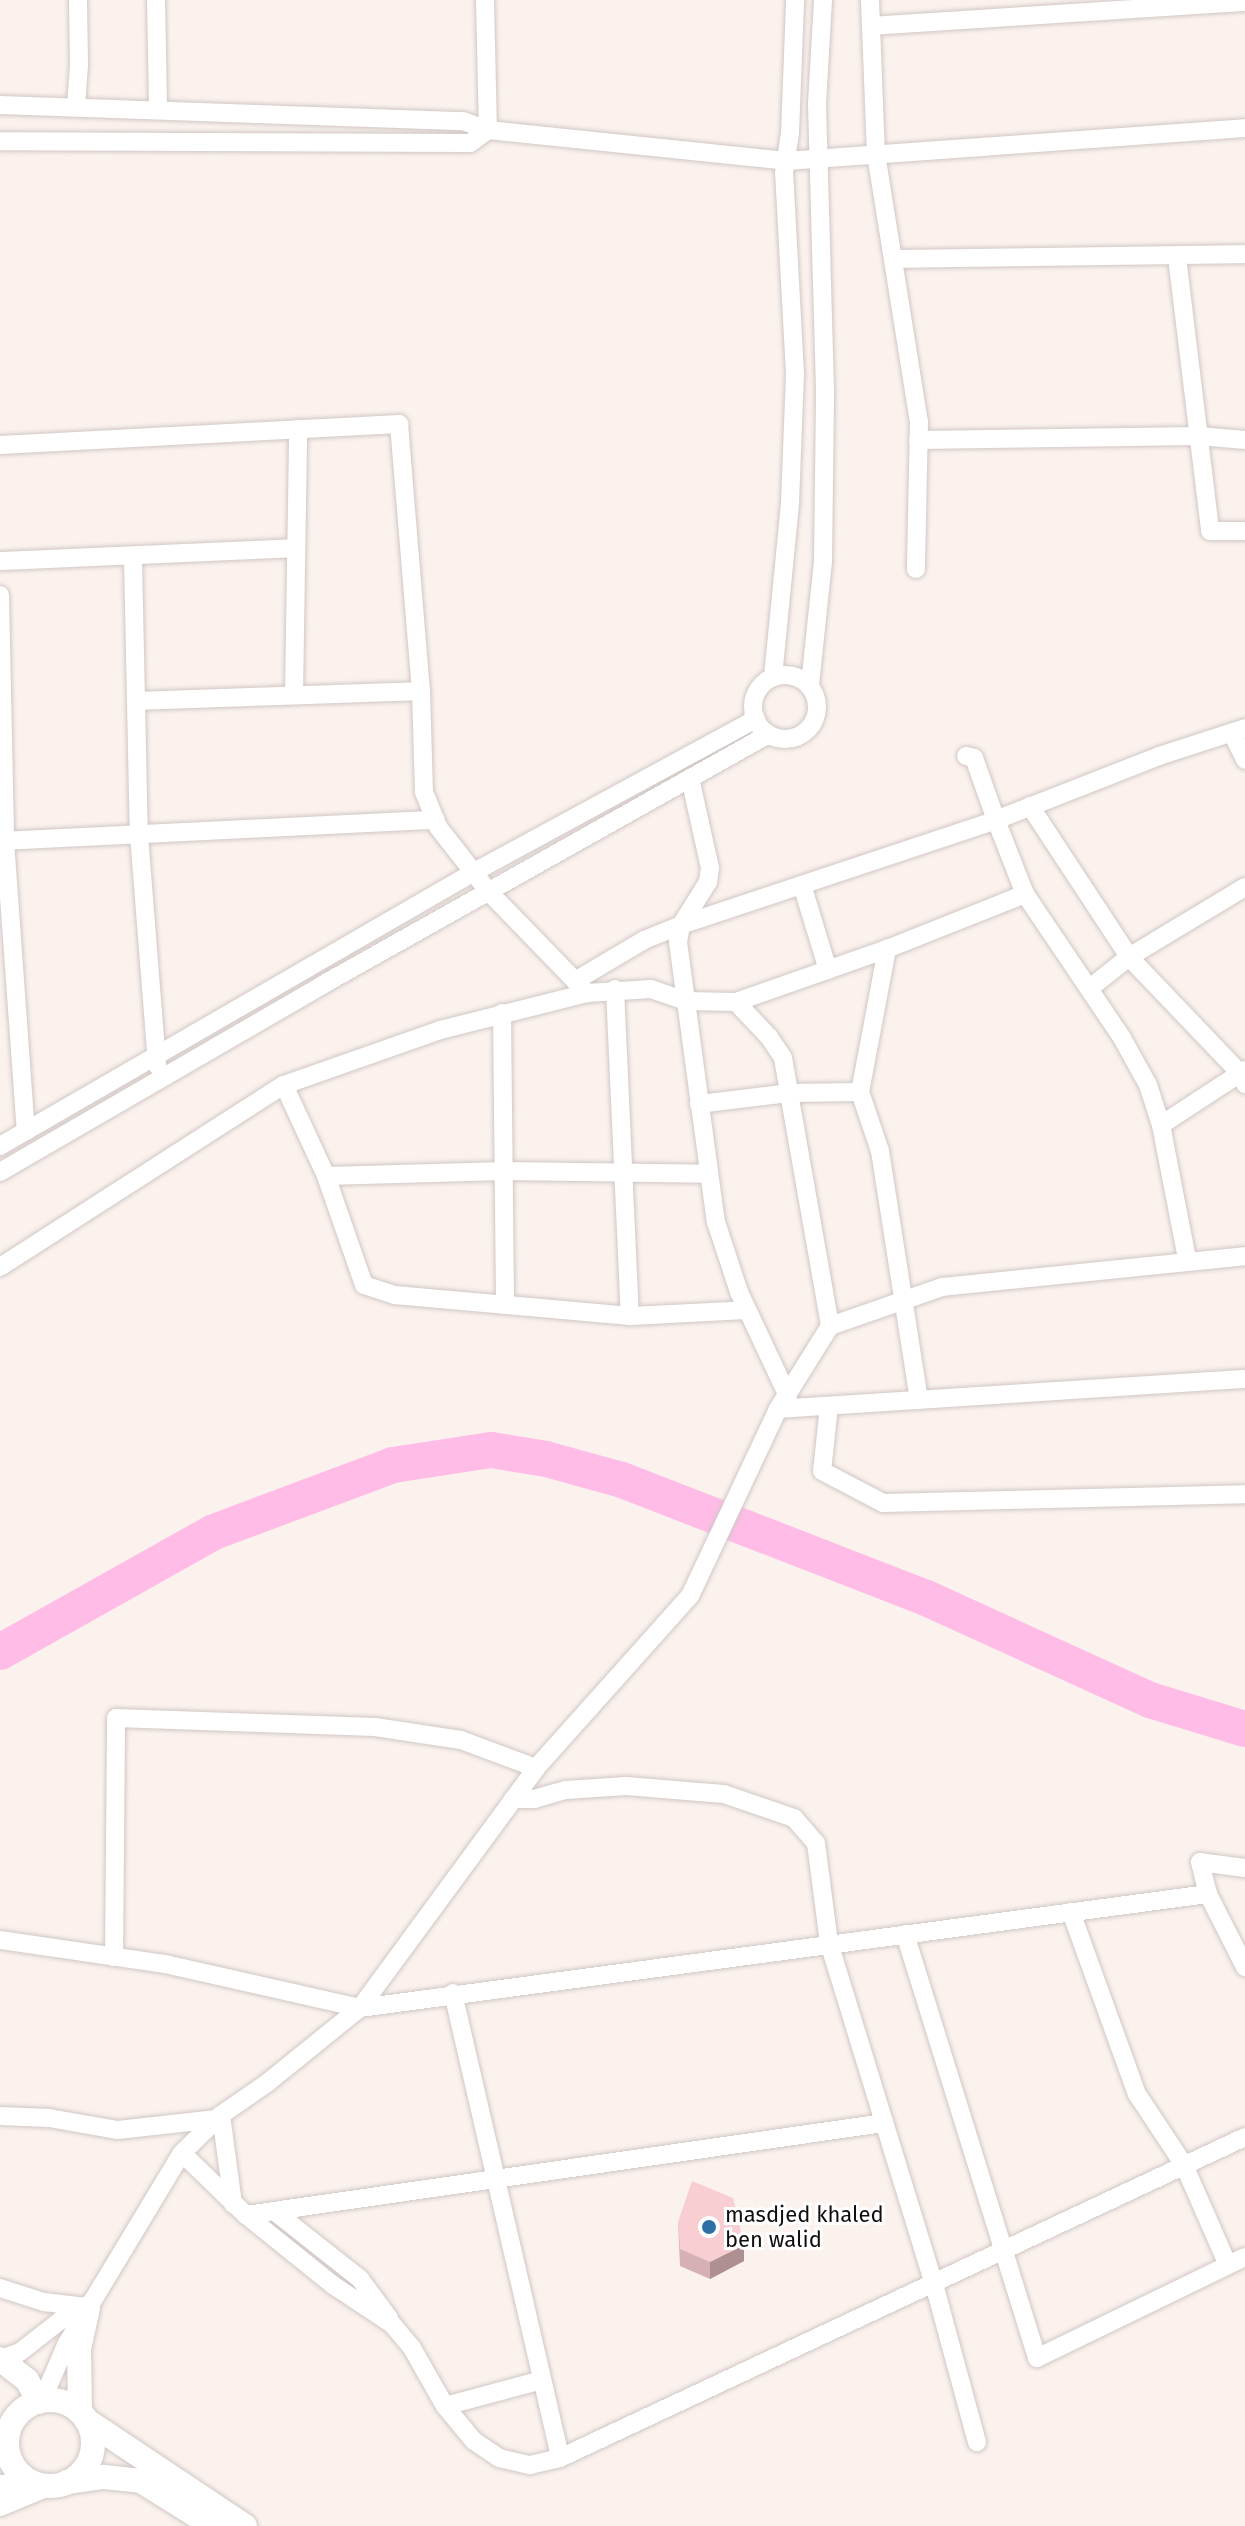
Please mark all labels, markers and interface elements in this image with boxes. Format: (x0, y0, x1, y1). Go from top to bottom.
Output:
place label: masdjed khaled ben walid (725, 2201, 884, 2252)
marker: masdjed khaled ben walid (700, 2218, 718, 2236)

